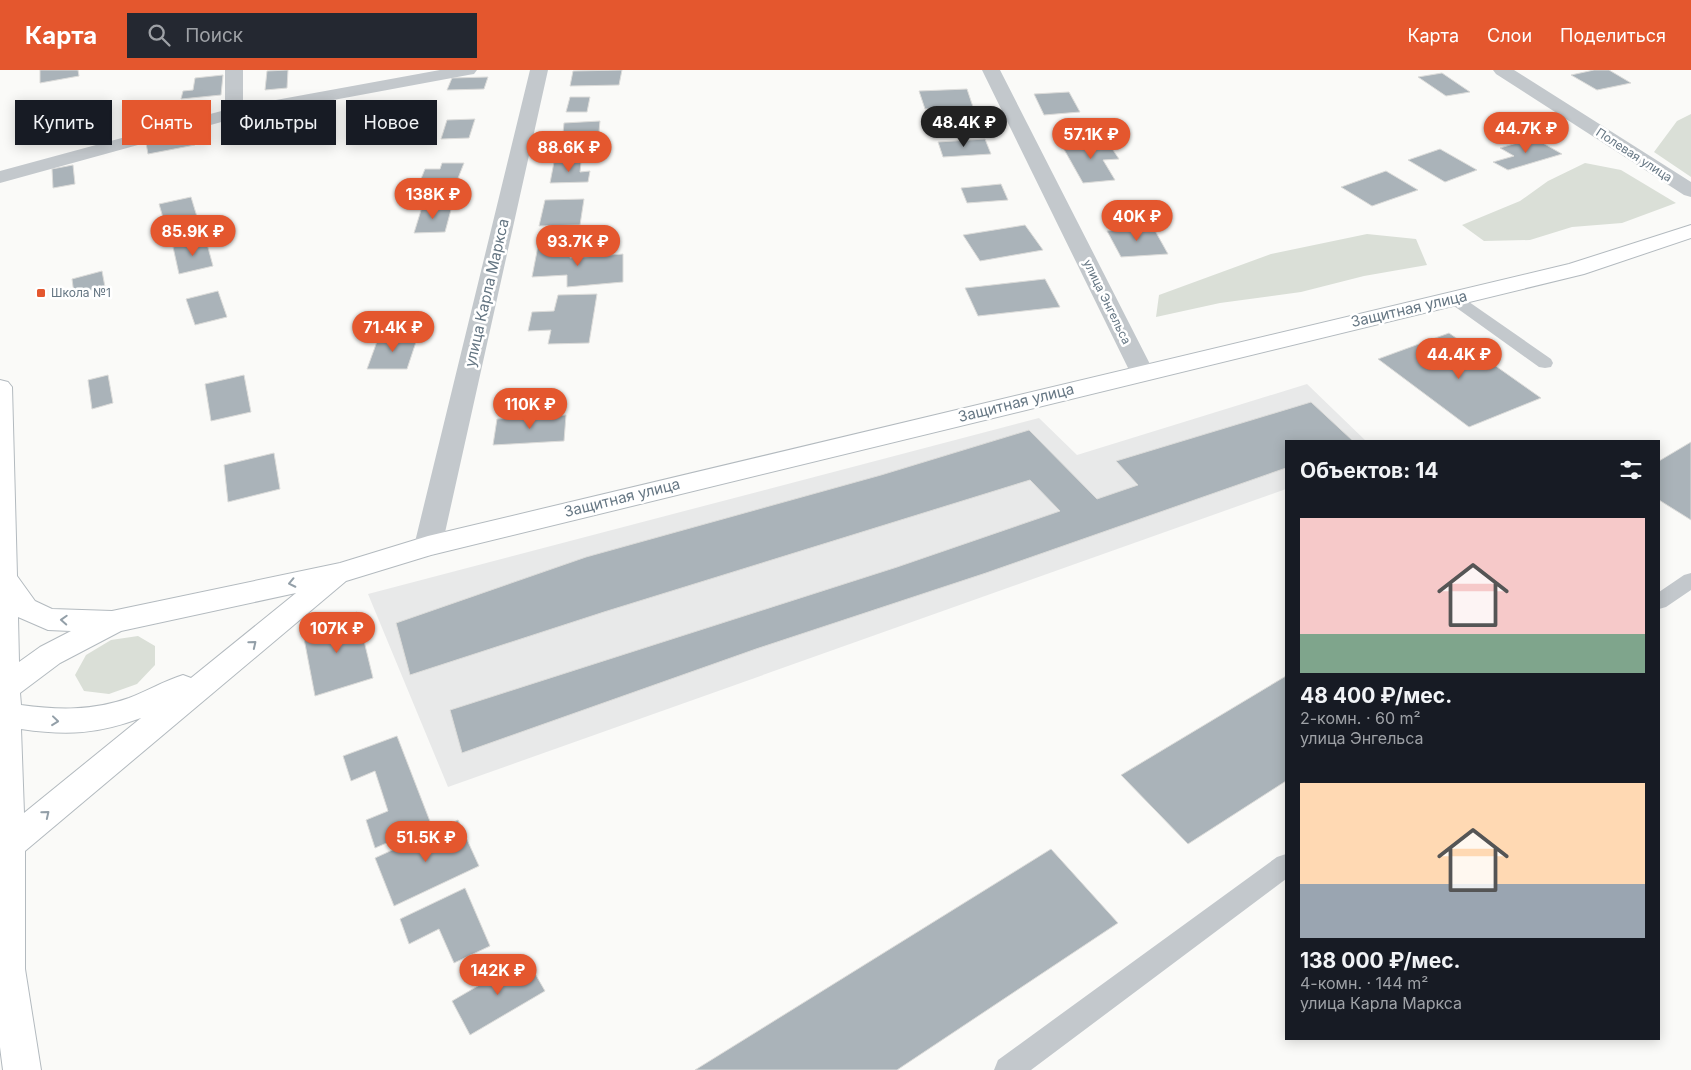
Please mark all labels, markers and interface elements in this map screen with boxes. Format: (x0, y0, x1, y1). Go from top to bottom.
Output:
search box (127, 13, 477, 58)
text: Карта (25, 21, 97, 50)
icon: search (145, 21, 173, 49)
text: Поиск (185, 24, 243, 47)
text: Карта (1407, 25, 1459, 46)
text: Слои (1487, 25, 1532, 46)
text: Поделиться (1560, 25, 1666, 46)
chip: Купить (15, 100, 112, 145)
chip: Снять (122, 100, 211, 145)
chip: Фильтры (221, 100, 336, 145)
chip: Новое (346, 100, 437, 145)
pin: 48.4K ₽ (918, 106, 1010, 148)
text: 48.4K ₽ (932, 112, 996, 132)
pin: 44.7K ₽ (1480, 112, 1572, 154)
pin: 57.1K ₽ (1045, 118, 1137, 160)
text: 44.7K ₽ (1495, 118, 1557, 138)
text: 57.1K ₽ (1063, 124, 1119, 144)
street label: Полевая улица (1593, 124, 1675, 185)
pin: 88.6K ₽ (523, 131, 615, 173)
text: 88.6K ₽ (538, 137, 600, 157)
pin: 138K ₽ (392, 178, 474, 220)
text: 138K ₽ (406, 184, 460, 204)
pin: 40K ₽ (1102, 200, 1172, 242)
text: 40K ₽ (1113, 206, 1161, 226)
pin: 85.9K ₽ (147, 214, 239, 257)
street label: улица Карла Маркса (460, 217, 513, 369)
text: 85.9K ₽ (162, 221, 224, 241)
pin: 93.7K ₽ (532, 224, 624, 267)
text: 93.7K ₽ (547, 231, 609, 251)
street label: улица Энгельса (1080, 257, 1135, 347)
place label: Школа №1 (51, 285, 111, 300)
street label: Защитная улица (1349, 286, 1469, 331)
marker: Школа №1 (35, 287, 47, 299)
pin: 71.4K ₽ (347, 310, 439, 353)
text: 71.4K ₽ (363, 317, 423, 337)
pin: 44.4K ₽ (1413, 338, 1505, 380)
text: 44.4K ₽ (1427, 344, 1491, 364)
street label: Защитная улица (956, 379, 1076, 426)
pin: 110K ₽ (489, 388, 571, 430)
text: 110K ₽ (504, 394, 556, 414)
icon: filters (1617, 456, 1645, 484)
text: Объектов: 14 (1300, 458, 1438, 483)
street label: Защитная улица (562, 474, 682, 521)
icon: home (1428, 550, 1518, 640)
one-way arrow (287, 577, 296, 588)
pin: 107K ₽ (296, 612, 378, 654)
one-way arrow (59, 615, 67, 625)
text: 107K ₽ (310, 618, 364, 638)
one-way arrow (247, 641, 256, 650)
text: 48 400 ₽/мес. (1300, 683, 1452, 708)
text: 2-комн. · 60 m² (1300, 708, 1421, 728)
one-way arrow (51, 715, 59, 726)
text: улица Энгельса (1300, 728, 1424, 748)
one-way arrow (40, 812, 49, 820)
icon: home (1428, 815, 1518, 905)
pin: 51.5K ₽ (380, 820, 472, 863)
text: 51.5K ₽ (396, 827, 456, 847)
text: 138 000 ₽/мес. (1300, 948, 1461, 973)
pin: 142K ₽ (457, 954, 539, 996)
text: 142K ₽ (471, 960, 525, 980)
text: 4-комн. · 144 m² (1300, 973, 1428, 993)
text: улица Карла Маркса (1300, 993, 1462, 1013)

